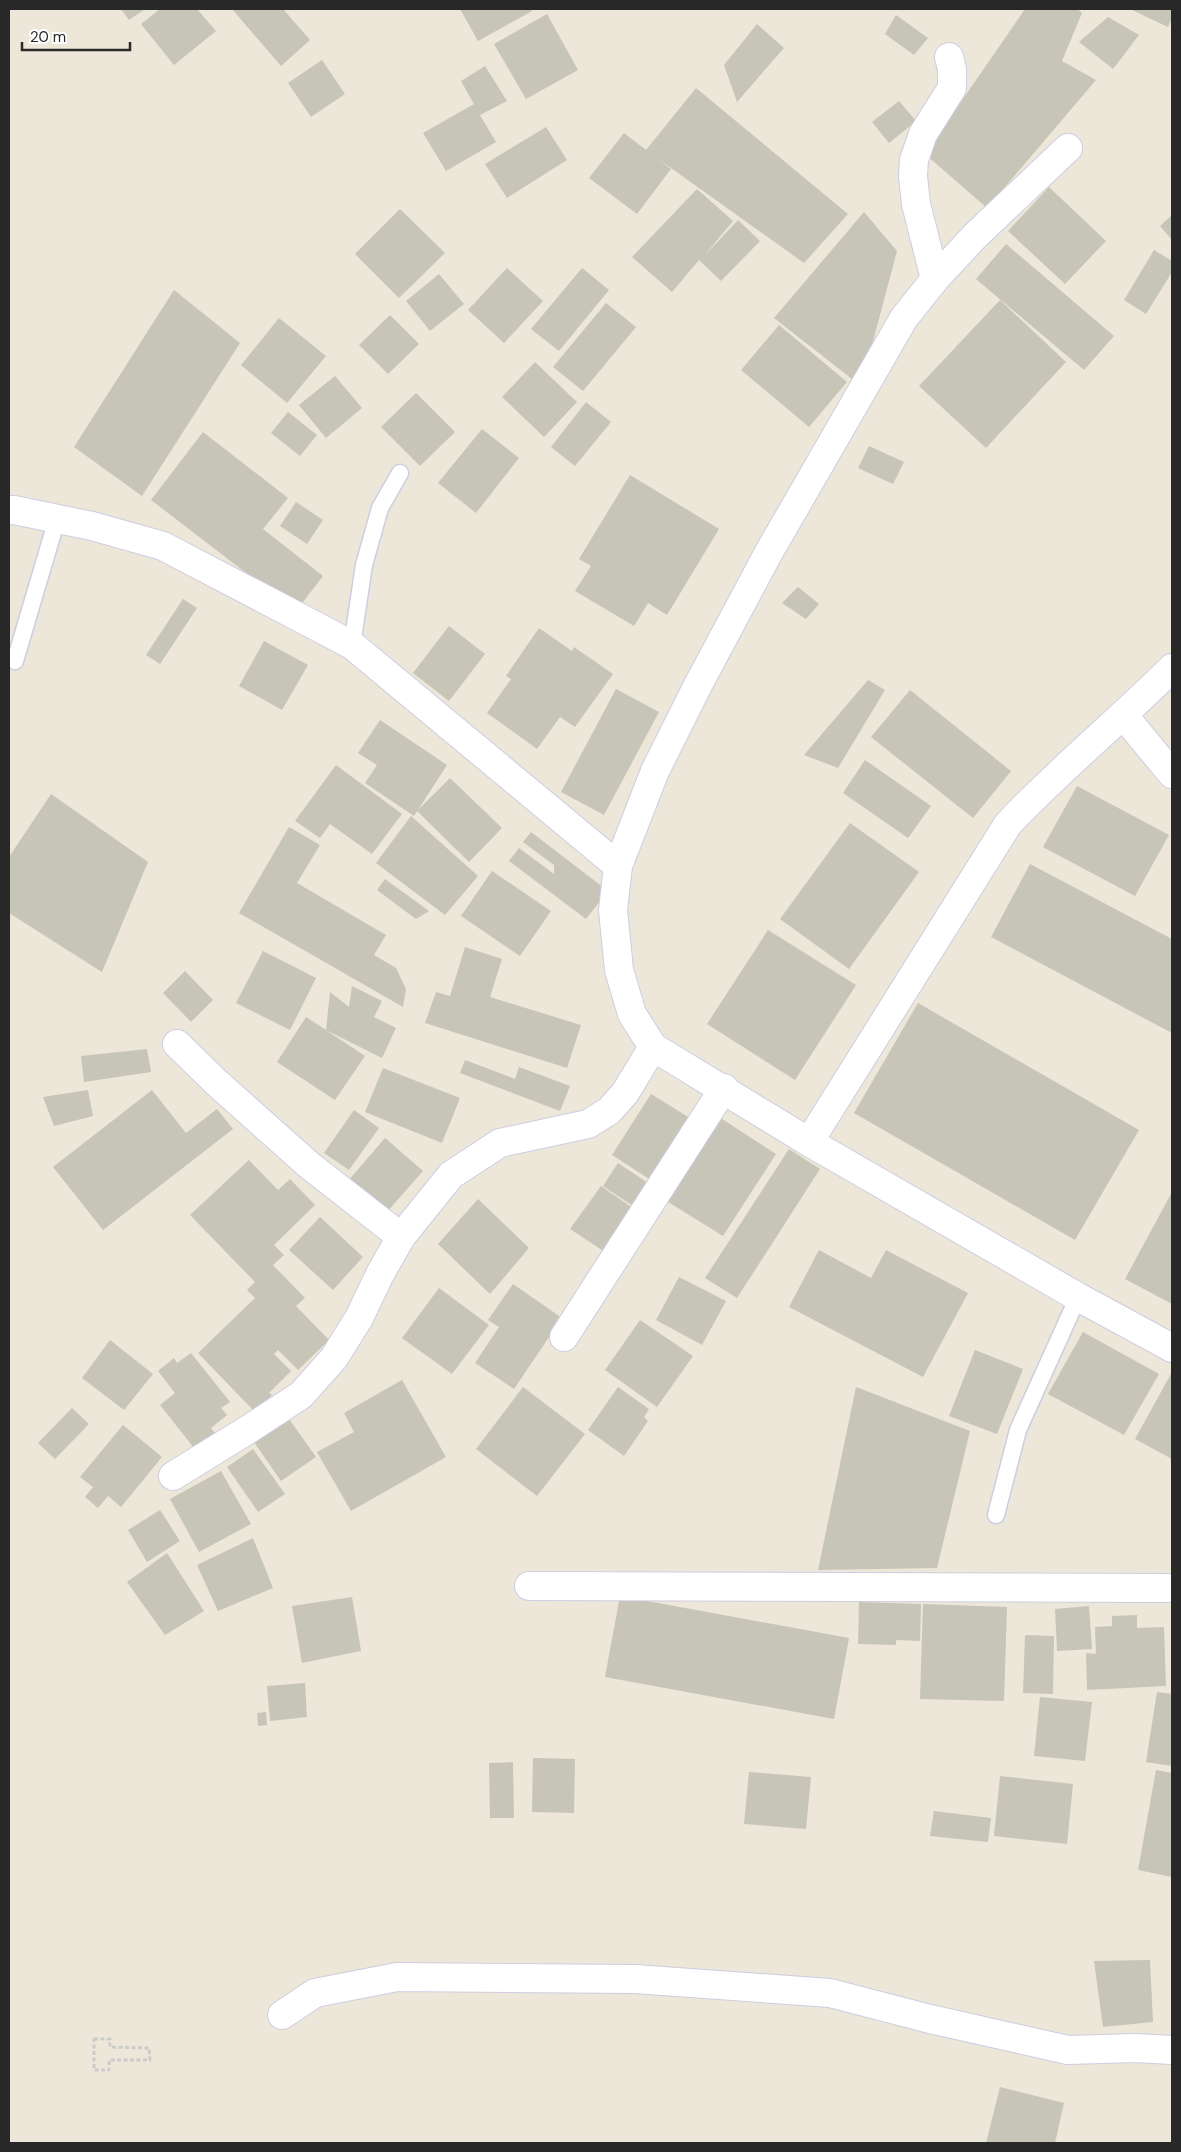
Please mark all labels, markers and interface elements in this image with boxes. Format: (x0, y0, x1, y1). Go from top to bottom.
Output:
scale bar (22, 20, 130, 52)
text: 20 m (30, 27, 66, 47)

